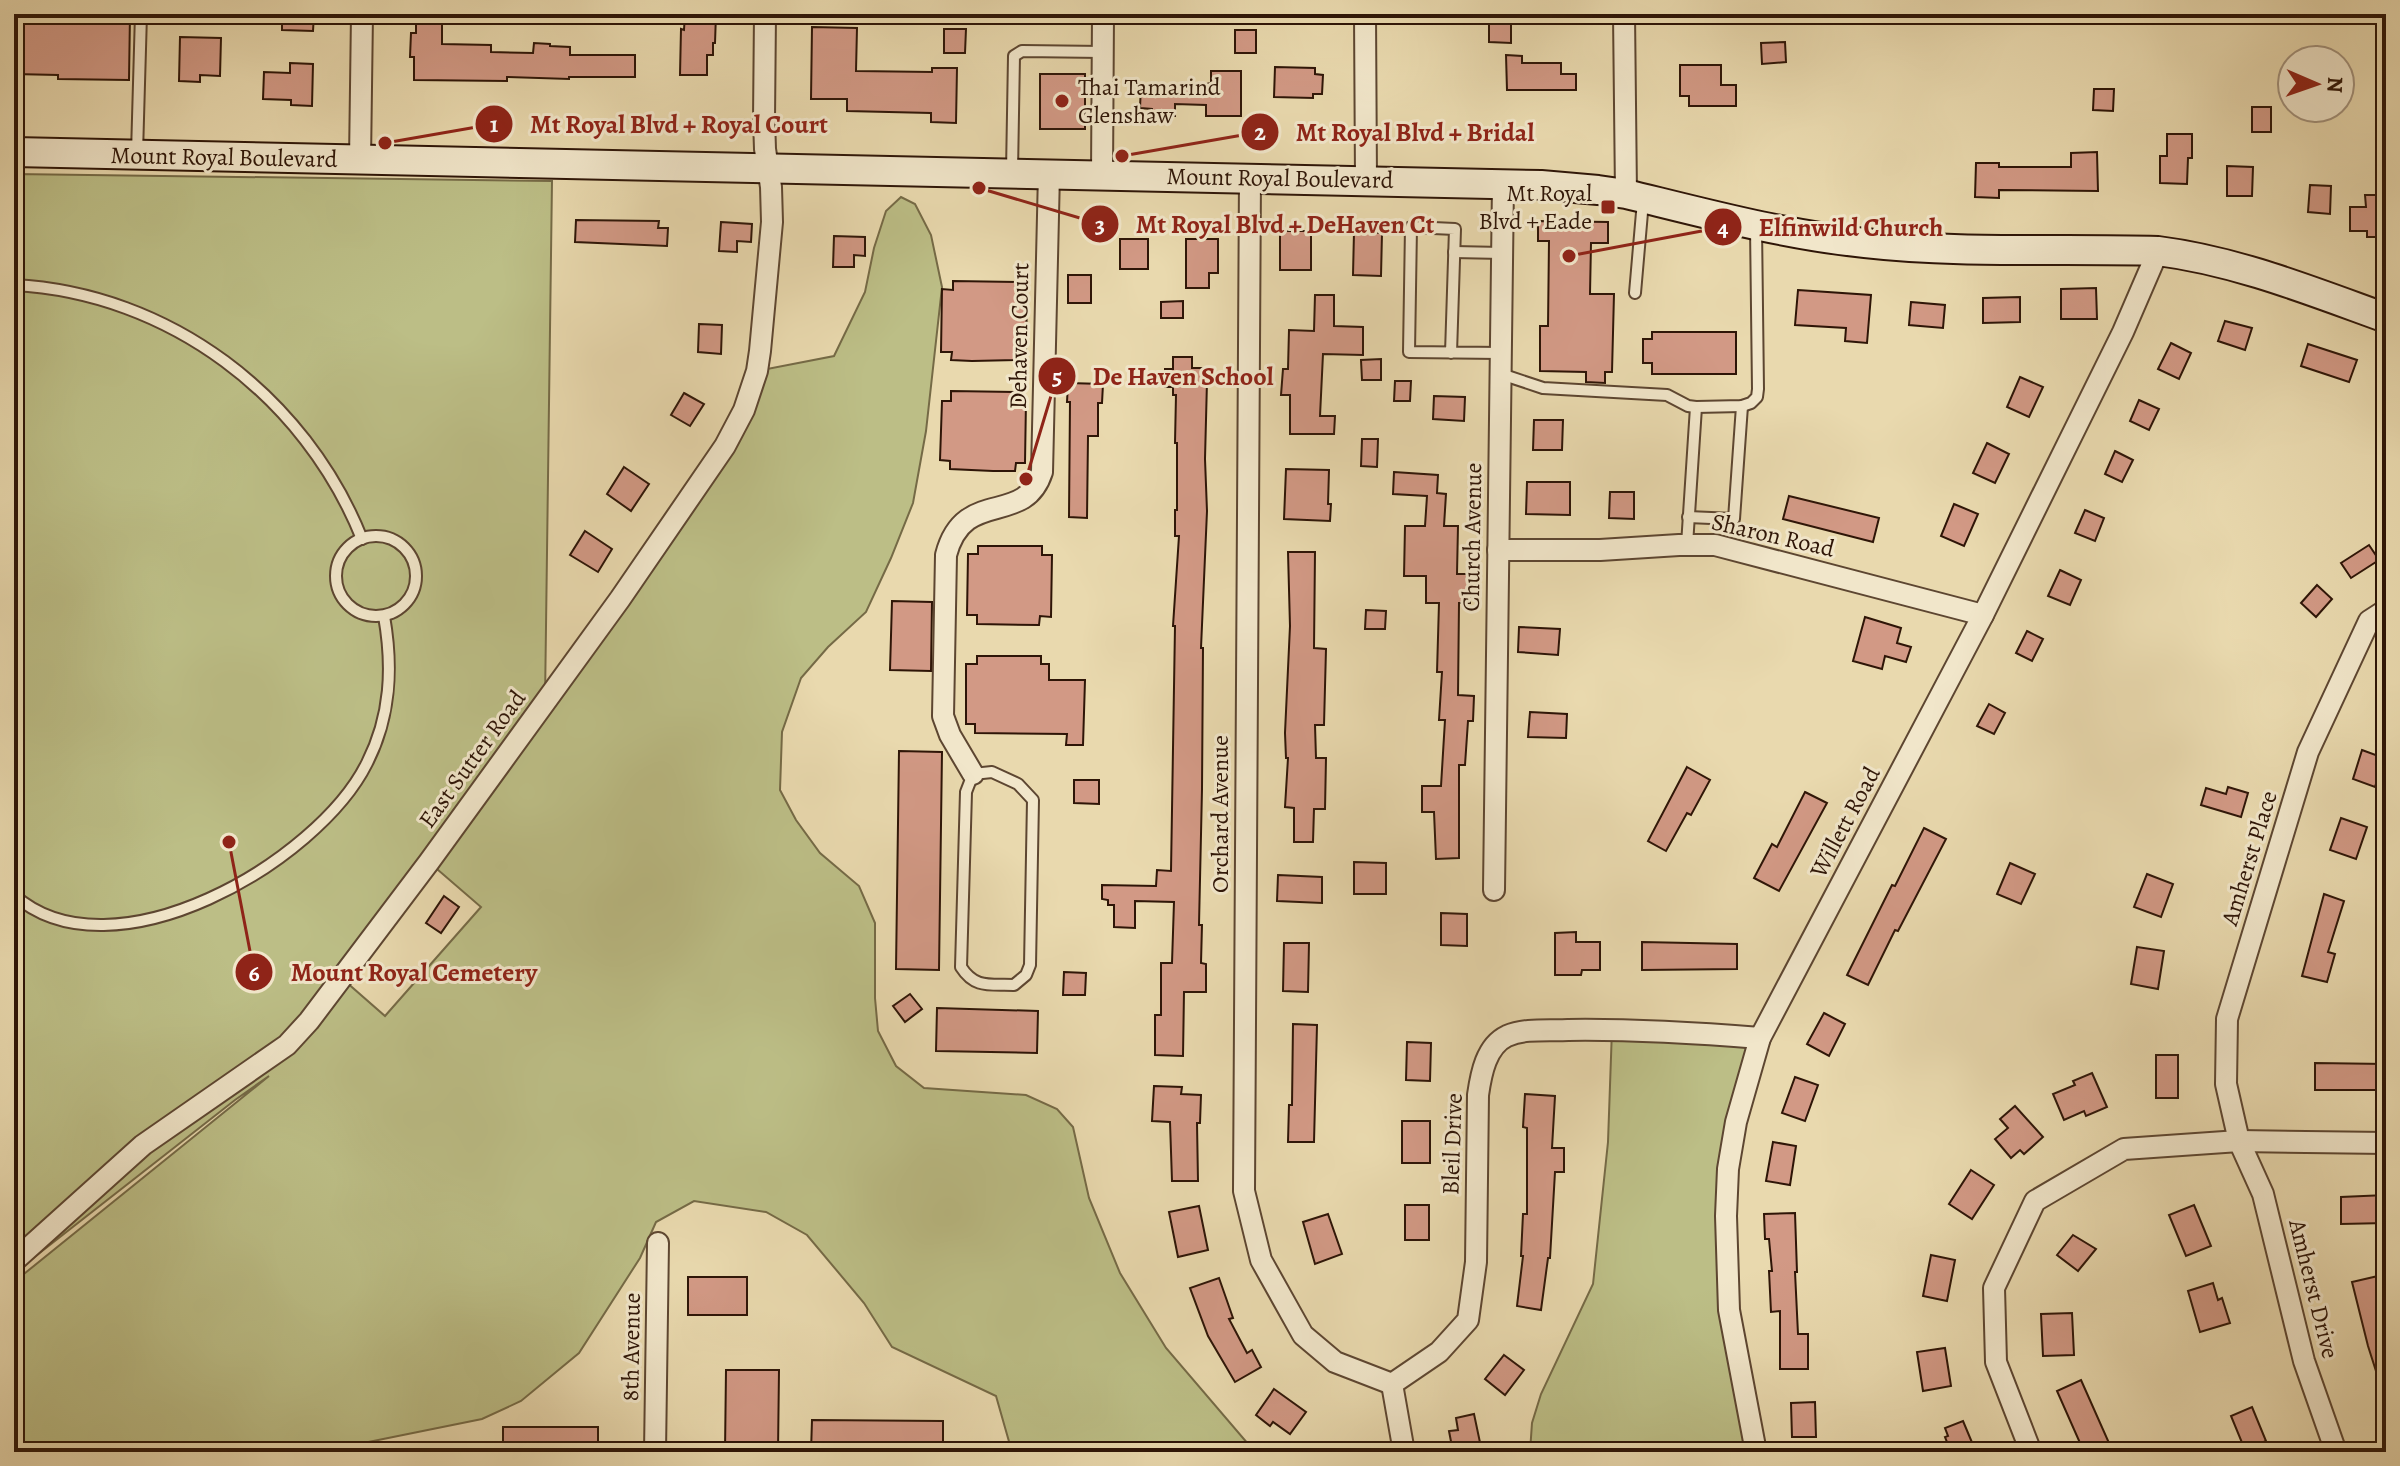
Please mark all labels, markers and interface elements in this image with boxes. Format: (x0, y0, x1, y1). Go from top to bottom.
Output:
north arrow (2276, 44, 2356, 124)
place label: Thai Tamarind Glenshaw (1078, 71, 1221, 131)
text: N (2320, 76, 2350, 93)
marker: Thai Tamarind Glenshaw (1053, 92, 1071, 110)
callout: Mt Royal Blvd + Royal Court (474, 99, 844, 149)
text: Mt Royal Blvd + Royal Court (530, 107, 828, 142)
callout: Mt Royal Blvd + Bridal (1240, 107, 1550, 157)
text: 1 (490, 108, 499, 140)
text: Mt Royal Blvd + Bridal (1296, 115, 1534, 150)
text: 2 (1254, 116, 1266, 148)
street label: Mount Royal Boulevard (110, 139, 338, 175)
street label: Mount Royal Boulevard (1166, 160, 1394, 196)
place label: Mt Royal Blvd + Eade (1478, 177, 1592, 237)
marker: Mt Royal Blvd + Eade (1599, 198, 1617, 216)
callout: Mt Royal Blvd + DeHaven Ct (1080, 199, 1451, 249)
callout: Elfinwild Church (1703, 202, 1960, 252)
text: Mt Royal Blvd + DeHaven Ct (1136, 207, 1435, 242)
text: 3 (1095, 209, 1105, 241)
text: Elfinwild Church (1759, 210, 1943, 245)
text: 4 (1717, 212, 1729, 244)
street label: Dehaven Court (1002, 262, 1036, 410)
callout: De Haven School (1037, 351, 1290, 401)
text: De Haven School (1092, 359, 1274, 394)
text: 5 (1052, 360, 1062, 392)
street label: Church Avenue (1455, 462, 1489, 612)
street label: Sharon Road (1708, 505, 1838, 565)
street label: East Sutter Road (411, 683, 533, 835)
street label: Orchard Avenue (1204, 735, 1236, 893)
street label: Willett Road (1802, 761, 1888, 884)
street label: Amherst Place (2213, 787, 2285, 930)
callout: Mount Royal Cemetery (234, 947, 553, 997)
text: Mount Royal Cemetery (291, 955, 538, 990)
text: 6 (248, 957, 260, 989)
street label: Bleil Drive (1434, 1092, 1470, 1196)
street label: Amherst Drive (2281, 1215, 2347, 1362)
street label: 8th Avenue (614, 1292, 648, 1402)

